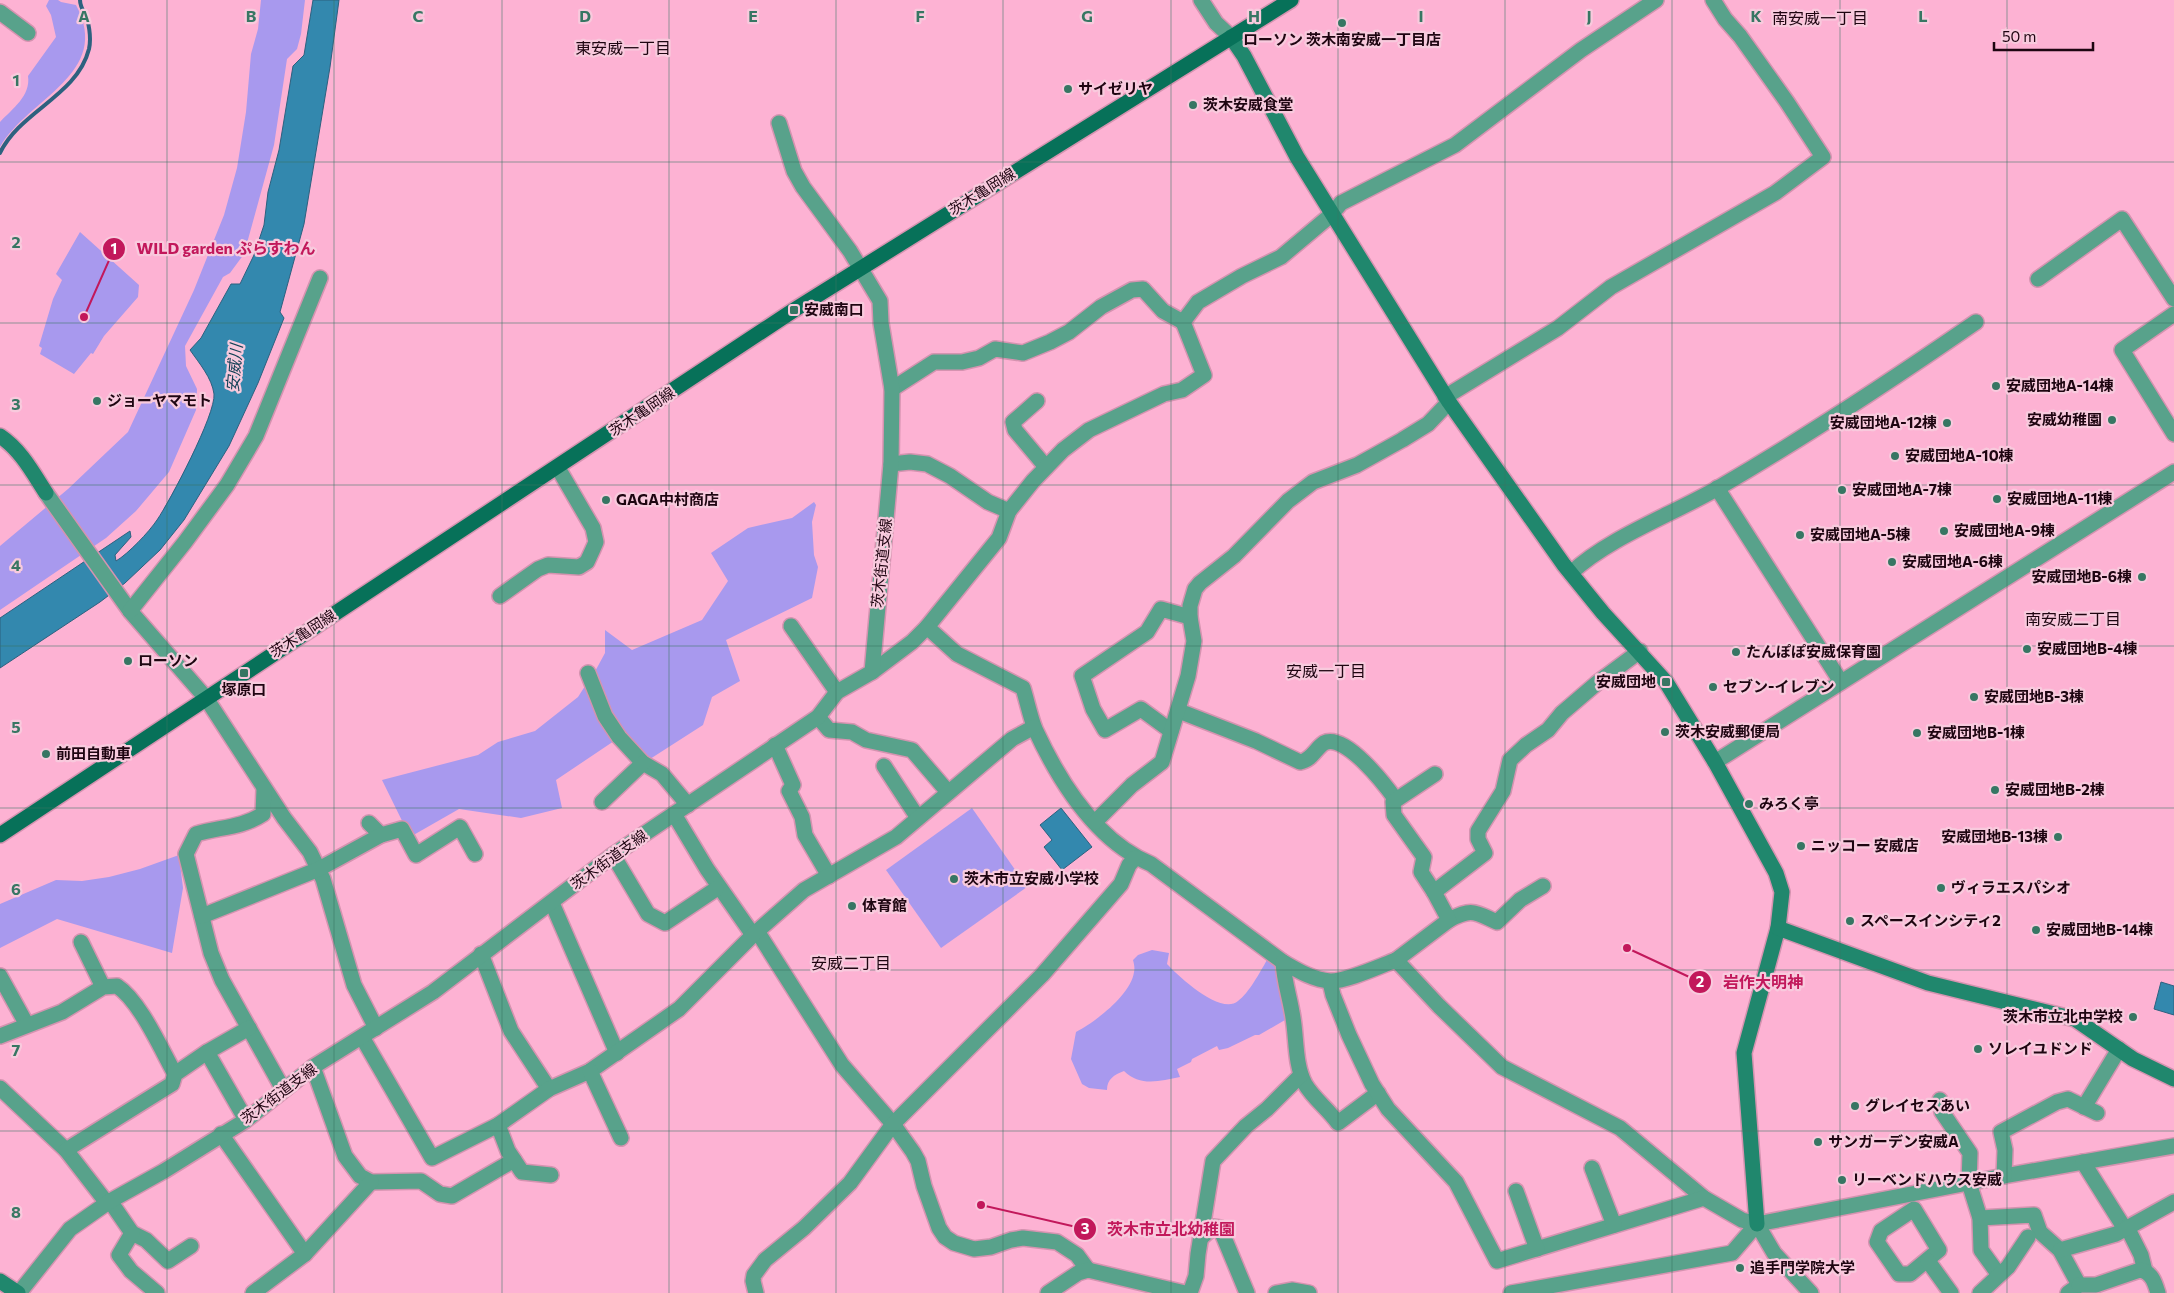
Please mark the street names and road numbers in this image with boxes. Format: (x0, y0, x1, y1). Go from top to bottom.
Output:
street label: 茨木亀岡線 (945, 164, 1018, 219)
street label: 茨木亀岡線 (605, 383, 678, 440)
street label: 茨木街道支線 (867, 517, 895, 609)
street label: 茨木亀岡線 (266, 605, 339, 661)
street label: 茨木街道支線 (567, 825, 650, 893)
street label: 茨木街道支線 (237, 1059, 320, 1127)

